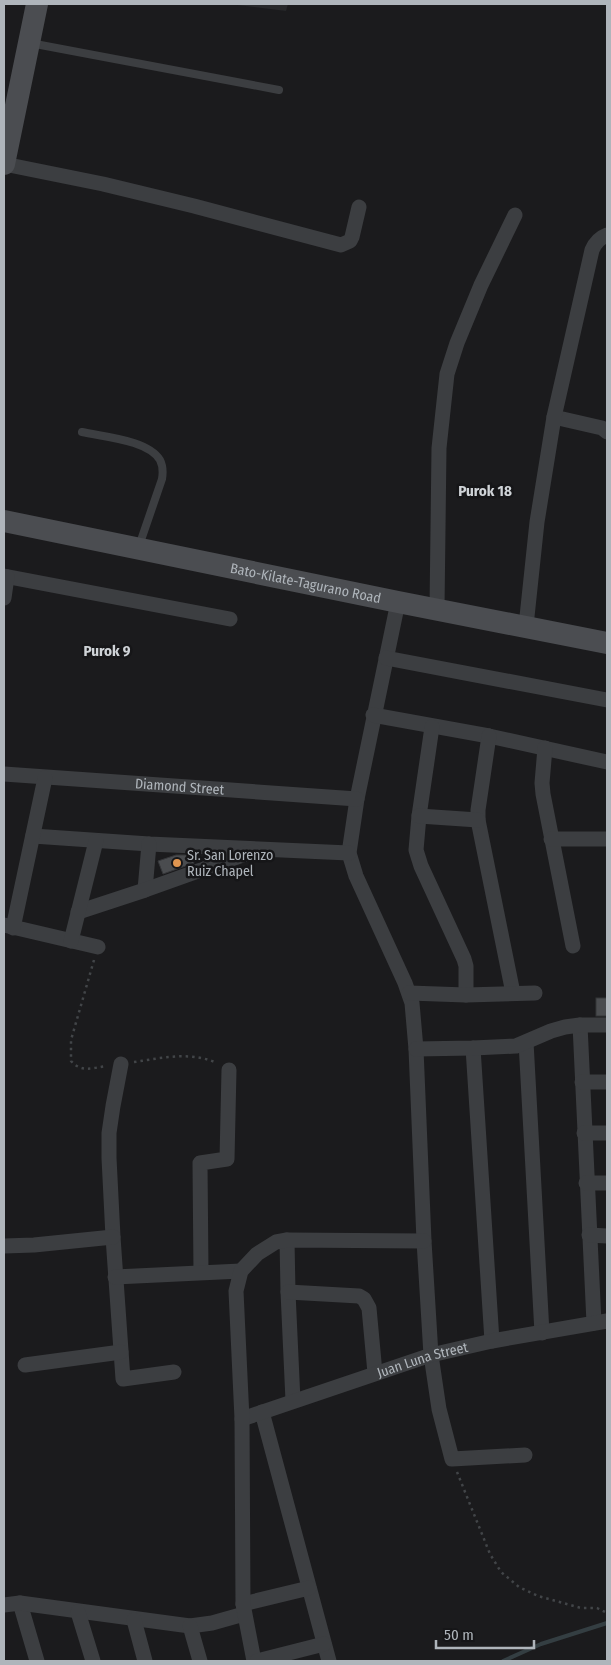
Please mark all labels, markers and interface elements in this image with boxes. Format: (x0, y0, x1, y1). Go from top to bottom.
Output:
district label: Purok 18 (458, 482, 512, 500)
street label: Bato-Kilate-Tagurano Road (229, 560, 382, 607)
district label: Purok 9 (83, 642, 131, 660)
street label: Diamond Street (134, 775, 225, 799)
place label: Sr. San Lorenzo Ruiz Chapel (187, 847, 273, 880)
marker: Sr. San Lorenzo Ruiz Chapel (171, 857, 183, 869)
street label: Juan Luna Street (375, 1339, 470, 1382)
scale bar (436, 1618, 534, 1650)
text: 50 m (444, 1626, 474, 1644)

